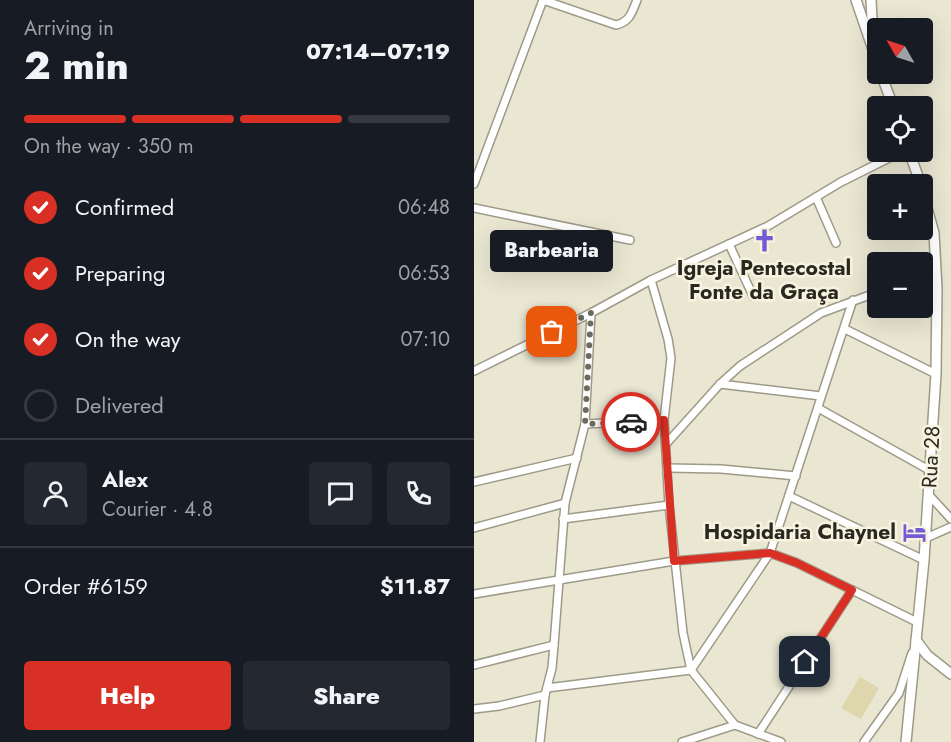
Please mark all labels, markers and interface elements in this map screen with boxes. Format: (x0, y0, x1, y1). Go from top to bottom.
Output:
text: Arriving in (24, 14, 114, 43)
north arrow (867, 18, 933, 84)
map controls (867, 18, 933, 318)
text: 07:14–07:19 (306, 35, 450, 67)
text: 2 min (24, 37, 129, 94)
button: locate (867, 96, 933, 162)
text: On the way · 350 m (24, 132, 194, 161)
button: + (867, 174, 933, 240)
icon: check (24, 191, 57, 224)
text: Confirmed (75, 191, 174, 223)
text: 06:48 (398, 193, 450, 222)
church icon: Igreja Pentecostal Fonte da Graça (751, 227, 777, 253)
callout: Barbearia (490, 230, 614, 272)
text: Barbearia (504, 236, 599, 265)
button: − (867, 252, 933, 318)
place label: Igreja Pentecostal Fonte da Graça (677, 253, 851, 307)
icon: check (24, 257, 57, 290)
text: Preparing (75, 257, 166, 289)
text: 06:53 (398, 259, 450, 288)
pin (526, 306, 577, 357)
icon: bag (535, 315, 568, 348)
icon: check (24, 323, 57, 356)
text: On the way (75, 323, 180, 355)
text: 07:10 (401, 325, 450, 354)
text: Delivered (75, 389, 164, 421)
courier (601, 392, 661, 452)
icon: car (615, 406, 648, 439)
street label: Rua 28 (914, 425, 948, 489)
button: person (24, 462, 87, 525)
button: chat (309, 462, 372, 525)
button: phone (387, 462, 450, 525)
text: Alex (102, 463, 148, 495)
text: Courier · 4.8 (102, 495, 213, 524)
place label: Hospidaria Chaynel (704, 517, 896, 547)
hotel icon: Hospidaria Chaynel (901, 519, 927, 545)
text: Order #6159 (24, 570, 148, 602)
text: $11.87 (380, 570, 450, 602)
pin (779, 636, 830, 687)
icon: home (788, 645, 821, 678)
button: Help (24, 661, 231, 730)
button: Share (243, 661, 450, 730)

